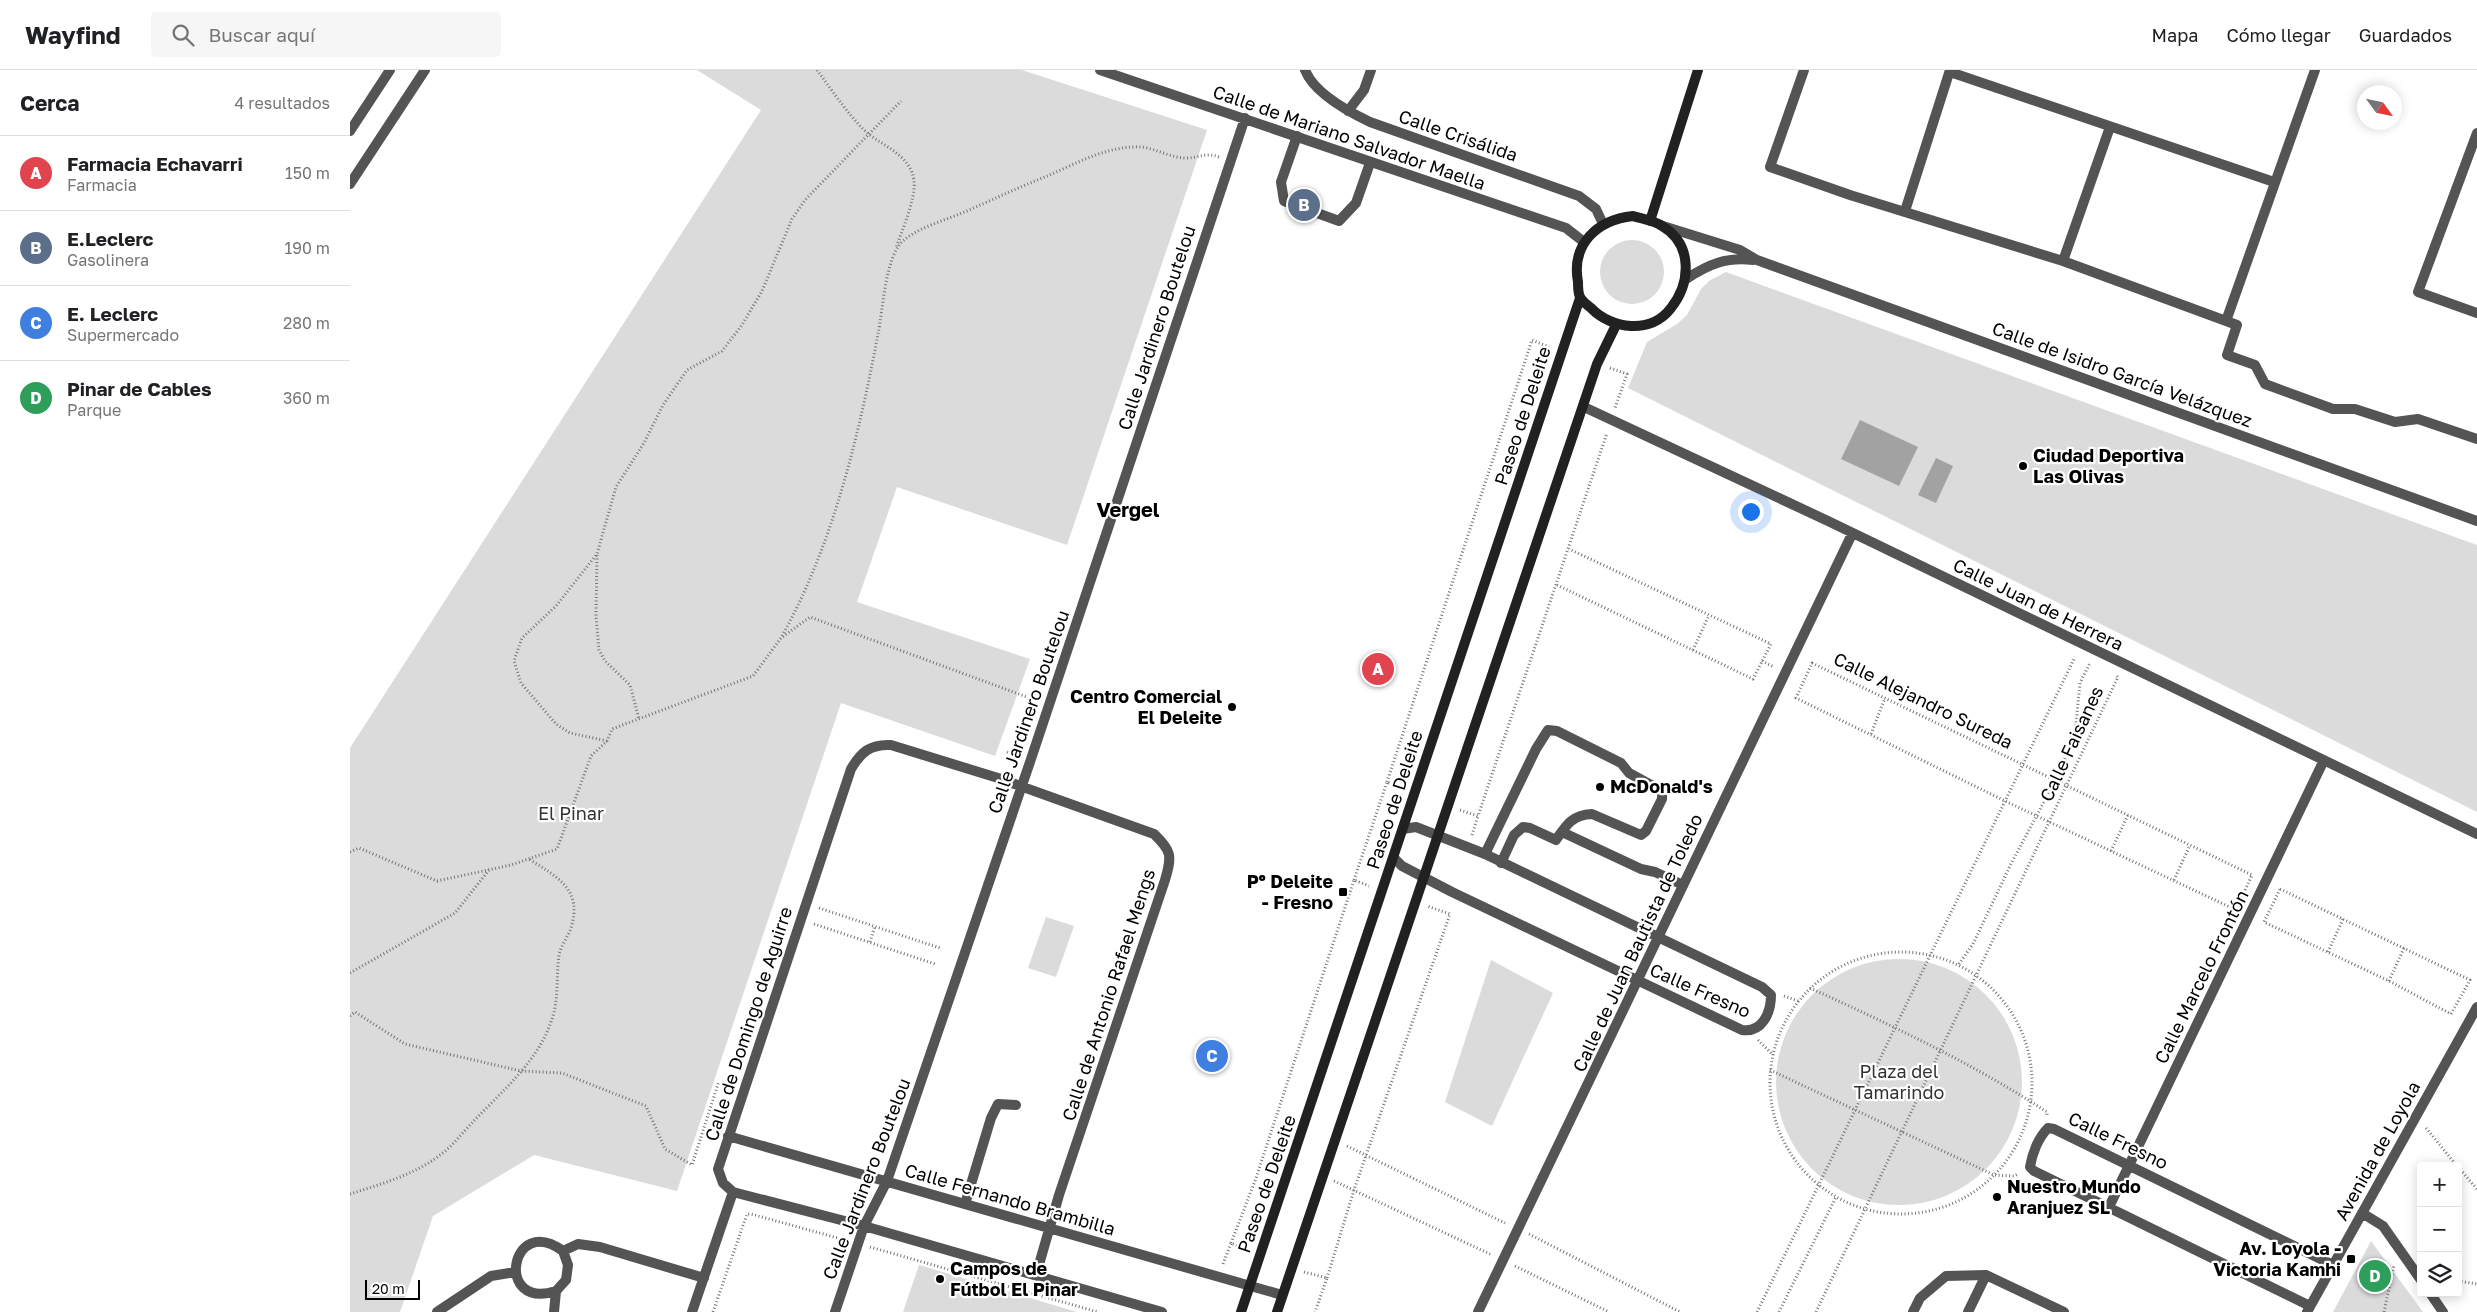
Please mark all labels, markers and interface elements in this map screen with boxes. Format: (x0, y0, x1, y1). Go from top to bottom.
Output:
search box (151, 12, 501, 57)
text: Wayfind (25, 20, 121, 49)
icon: search (169, 21, 197, 49)
text: Buscar aquí (209, 23, 315, 46)
text: Mapa (2152, 24, 2198, 46)
text: Cómo llegar (2226, 24, 2331, 46)
text: Guardados (2359, 24, 2452, 46)
street label: Calle de Mariano Salvador Maella (1210, 80, 1488, 194)
north arrow (2357, 85, 2402, 130)
text: Cerca (20, 90, 79, 116)
text: 4 resultados (235, 93, 330, 113)
street label: Calle Crisálida (1396, 104, 1521, 166)
text: Farmacia Echavarri (67, 152, 243, 175)
text: A (30, 163, 42, 183)
text: 150 m (285, 163, 330, 183)
text: Farmacia (67, 175, 137, 195)
pin: B (1288, 186, 1320, 224)
street label: Calle Jardinero Boutelou (1113, 223, 1200, 433)
text: E.Leclerc (67, 227, 153, 250)
text: B (30, 238, 42, 258)
text: 190 m (284, 238, 330, 258)
text: Gasolinera (67, 250, 149, 270)
text: E. Leclerc (67, 302, 158, 325)
text: C (30, 313, 42, 333)
text: 280 m (283, 313, 330, 333)
street label: Calle de Isidro García Velázquez (1989, 317, 2255, 431)
text: Supermercado (67, 325, 179, 345)
street label: Paseo de Deleite (1489, 344, 1555, 488)
text: Pinar de Cables (67, 377, 212, 400)
text: D (30, 388, 42, 408)
text: 360 m (283, 388, 330, 408)
text: Parque (67, 400, 121, 420)
place label: Ciudad Deportiva Las Olivas (2033, 444, 2184, 487)
marker: Ciudad Deportiva Las Olivas (2017, 460, 2029, 472)
district label: Vergel (1096, 497, 1160, 521)
your location (1738, 499, 1764, 525)
street label: Calle Juan de Herrera (1950, 553, 2127, 655)
street label: Calle Jardinero Boutelou (983, 607, 1073, 816)
street label: Calle Alejandro Sureda (1830, 647, 2017, 753)
pin: A (1362, 650, 1394, 688)
street label: Calle Faisanes (2035, 682, 2107, 805)
place label: Centro Comercial El Deleite (1070, 685, 1222, 728)
marker: Centro Comercial El Deleite (1226, 701, 1238, 713)
street label: Paseo de Deleite (1361, 728, 1427, 872)
place label: McDonald's (1610, 775, 1713, 797)
marker: McDonald's (1594, 781, 1606, 793)
park label: El Pinar (538, 802, 604, 824)
street label: Calle de Juan Bautista de Toledo (1568, 810, 1707, 1075)
street label: Calle de Antonio Rafael Mengs (1057, 866, 1159, 1124)
place label: Pº Deleite - Fresno (1247, 870, 1333, 913)
marker: Pº Deleite - Fresno (1337, 886, 1349, 898)
street label: Calle Marcelo Frontón (2149, 886, 2253, 1067)
street label: Calle de Domingo de Aguirre (700, 904, 796, 1144)
street label: Calle Fresno (1647, 958, 1754, 1022)
pin: C (1196, 1037, 1228, 1075)
park label: Plaza del Tamarindo (1854, 1060, 1944, 1103)
street label: Calle Jardinero Boutelou (817, 1075, 915, 1282)
street label: Avenida de Loyola (2330, 1077, 2425, 1224)
street label: Calle Fresno (2065, 1107, 2172, 1174)
street label: Paseo de Deleite (1232, 1112, 1300, 1256)
street label: Calle Fernando Brambilla (902, 1158, 1118, 1240)
map controls (2417, 1162, 2462, 1297)
button: + (2417, 1162, 2462, 1207)
place label: Nuestro Mundo Aranjuez SL (2007, 1175, 2141, 1218)
marker: Nuestro Mundo Aranjuez SL (1991, 1191, 2003, 1203)
button: − (2417, 1207, 2462, 1252)
place label: Av. Loyola - Victoria Kamhi (2213, 1237, 2341, 1280)
button: layers (2417, 1252, 2462, 1297)
marker: Av. Loyola - Victoria Kamhi (2345, 1253, 2357, 1265)
place label: Campos de Fútbol El Pinar (950, 1257, 1078, 1300)
pin: D (2359, 1257, 2391, 1295)
marker: Campos de Fútbol El Pinar (934, 1273, 946, 1285)
scale bar (365, 1277, 420, 1300)
text: 20 m (372, 1280, 405, 1297)

